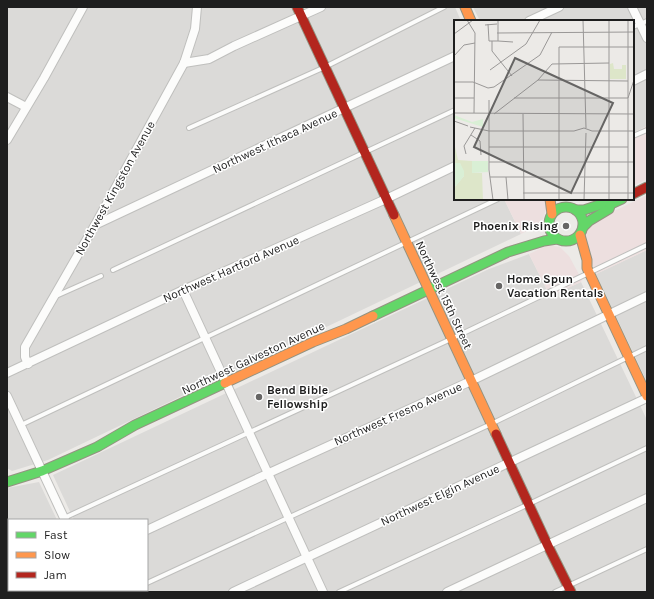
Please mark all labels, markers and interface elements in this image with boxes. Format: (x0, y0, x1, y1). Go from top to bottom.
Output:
inset map (454, 20, 634, 200)
street label: Northwest Ithaca Avenue (210, 106, 340, 176)
street label: Northwest Kingston Avenue (72, 118, 158, 258)
place label: Phoenix Rising (473, 219, 558, 233)
marker: Phoenix Rising (561, 221, 571, 231)
street label: Northwest Hartford Avenue (161, 233, 301, 305)
street label: Northwest 15th Street (413, 239, 475, 352)
place label: Home Spun Vacation Rentals (507, 272, 603, 300)
marker: Home Spun Vacation Rentals (494, 281, 504, 291)
street label: Northwest Galveston Avenue (179, 319, 327, 397)
street label: Northwest Fresno Avenue (332, 379, 464, 449)
place label: Bend Bible Fellowship (267, 383, 328, 411)
marker: Bend Bible Fellowship (254, 392, 264, 402)
street label: Northwest Elgin Avenue (378, 461, 502, 529)
legend (8, 519, 148, 591)
text: Fast (44, 528, 68, 542)
text: Slow (44, 548, 70, 562)
text: Jam (44, 568, 67, 582)

